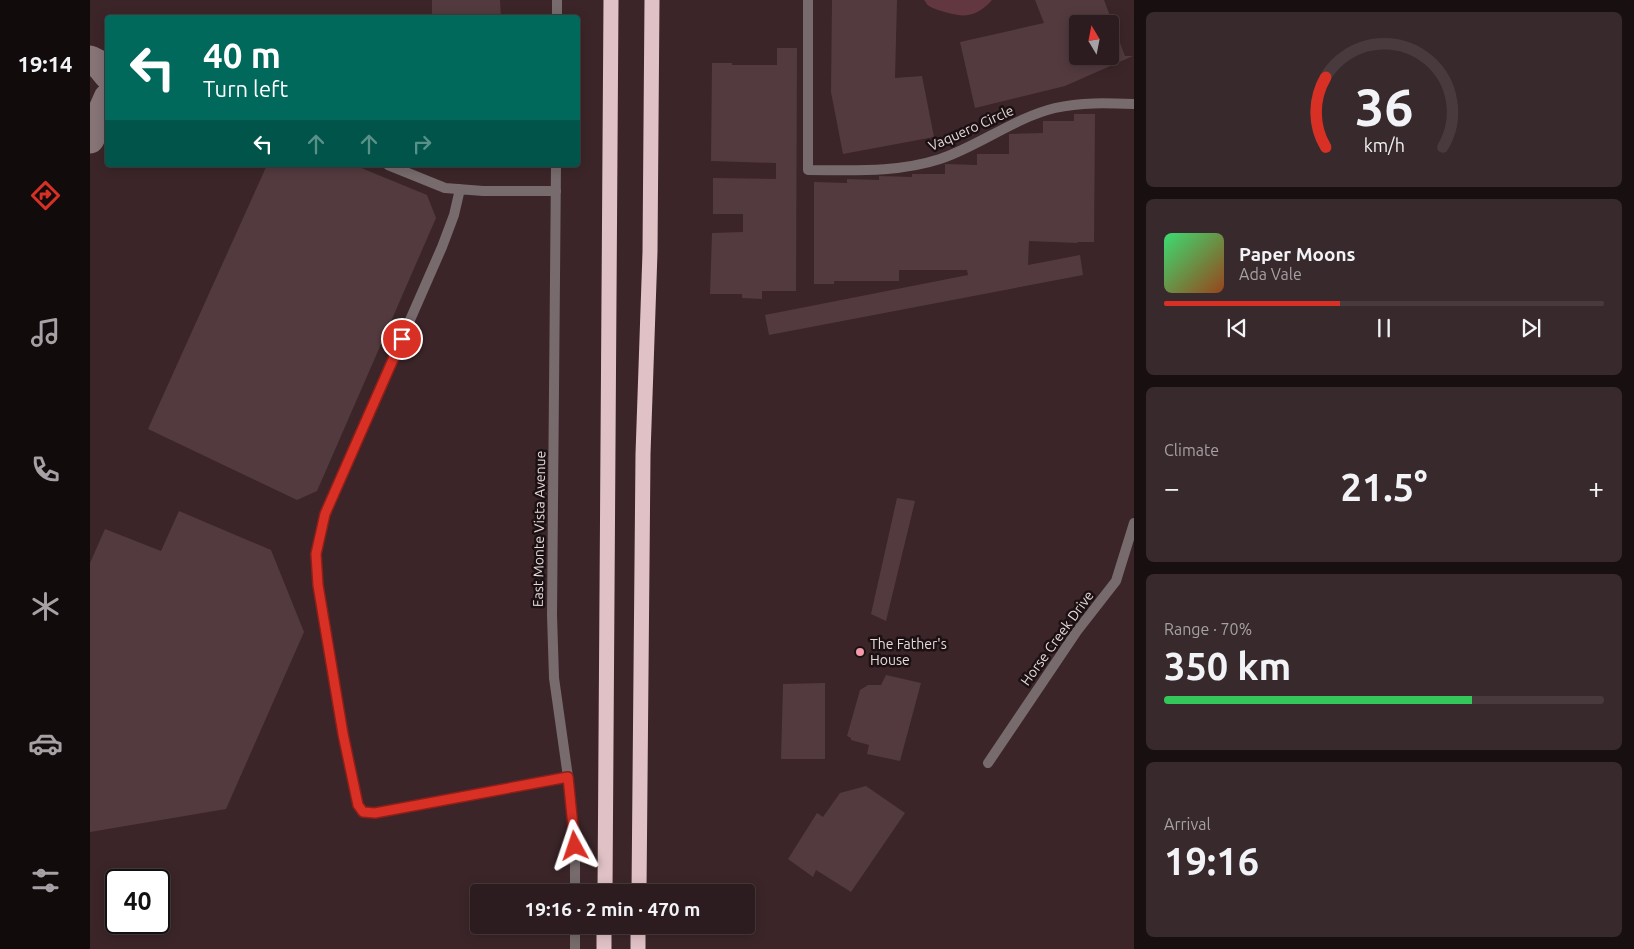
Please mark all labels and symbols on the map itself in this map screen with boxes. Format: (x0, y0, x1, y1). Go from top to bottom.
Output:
north arrow (1069, 15, 1119, 65)
street label: Vaquero Circle (926, 102, 1016, 154)
pin (381, 318, 423, 360)
street label: East Monte Vista Avenue (530, 451, 548, 607)
street label: Horse Creek Drive (1017, 588, 1097, 688)
place label: The Father's House (870, 636, 947, 668)
marker: The Father's House (854, 646, 866, 658)
position arrow (548, 819, 600, 871)
speed limit sign: 40 (105, 869, 170, 934)

